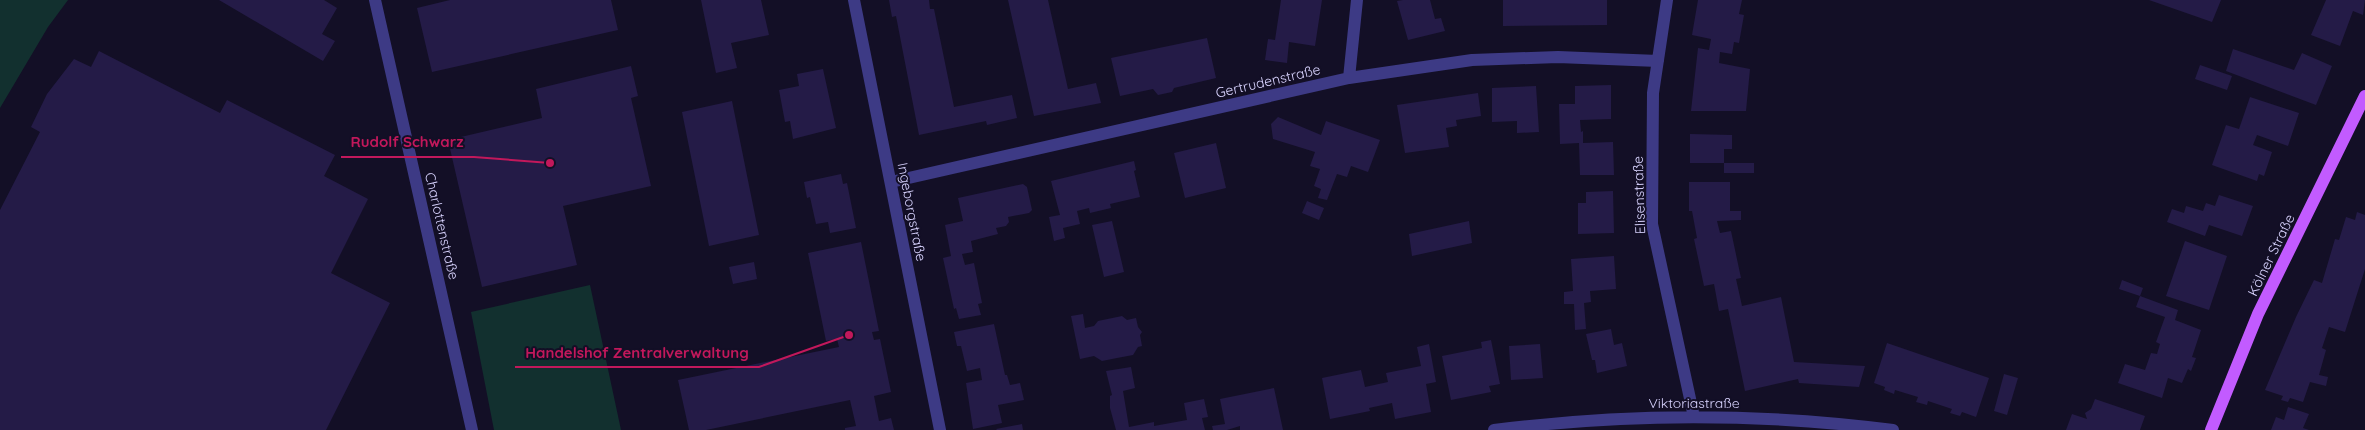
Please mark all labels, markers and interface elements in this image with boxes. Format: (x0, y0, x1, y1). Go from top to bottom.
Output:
street label: Gertrudenstraße (1214, 60, 1322, 102)
callout: Rudolf Schwarz (341, 127, 474, 157)
text: Rudolf Schwarz (351, 132, 463, 151)
street label: Elisenstraße (1629, 156, 1649, 234)
street label: Ingeborgstraße (894, 161, 930, 263)
street label: Charlottenstraße (421, 171, 463, 281)
street label: Kölner Straße (2243, 211, 2299, 299)
callout: Handelshof Zentralverwaltung (515, 337, 759, 367)
text: Handelshof Zentralverwaltung (525, 343, 749, 362)
street label: Viktoriastraße (1648, 394, 1740, 412)

